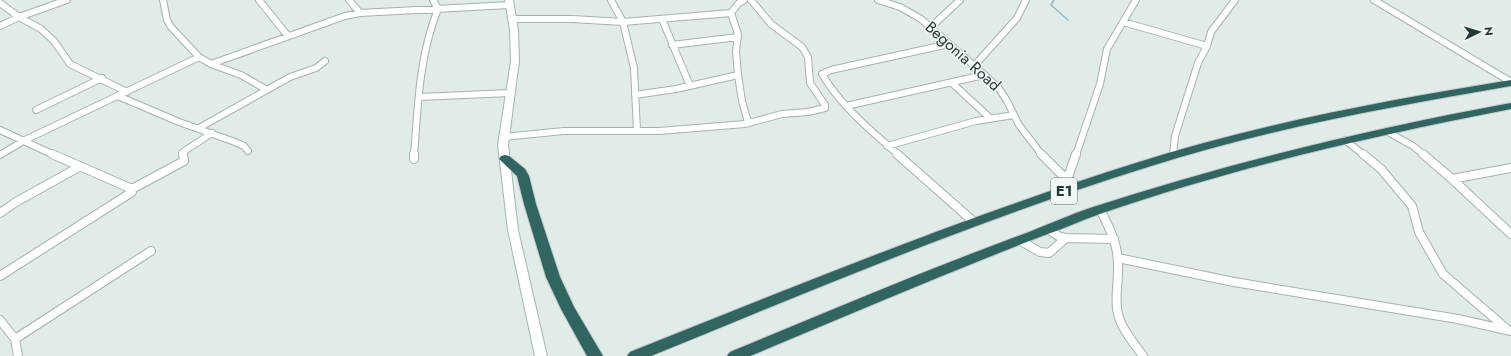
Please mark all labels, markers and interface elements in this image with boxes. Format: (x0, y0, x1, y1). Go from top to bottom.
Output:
north arrow (1459, 12, 1499, 52)
street label: Begonia Road (920, 16, 1006, 96)
text: N (1481, 26, 1497, 36)
road number: E1 (1051, 178, 1077, 204)

